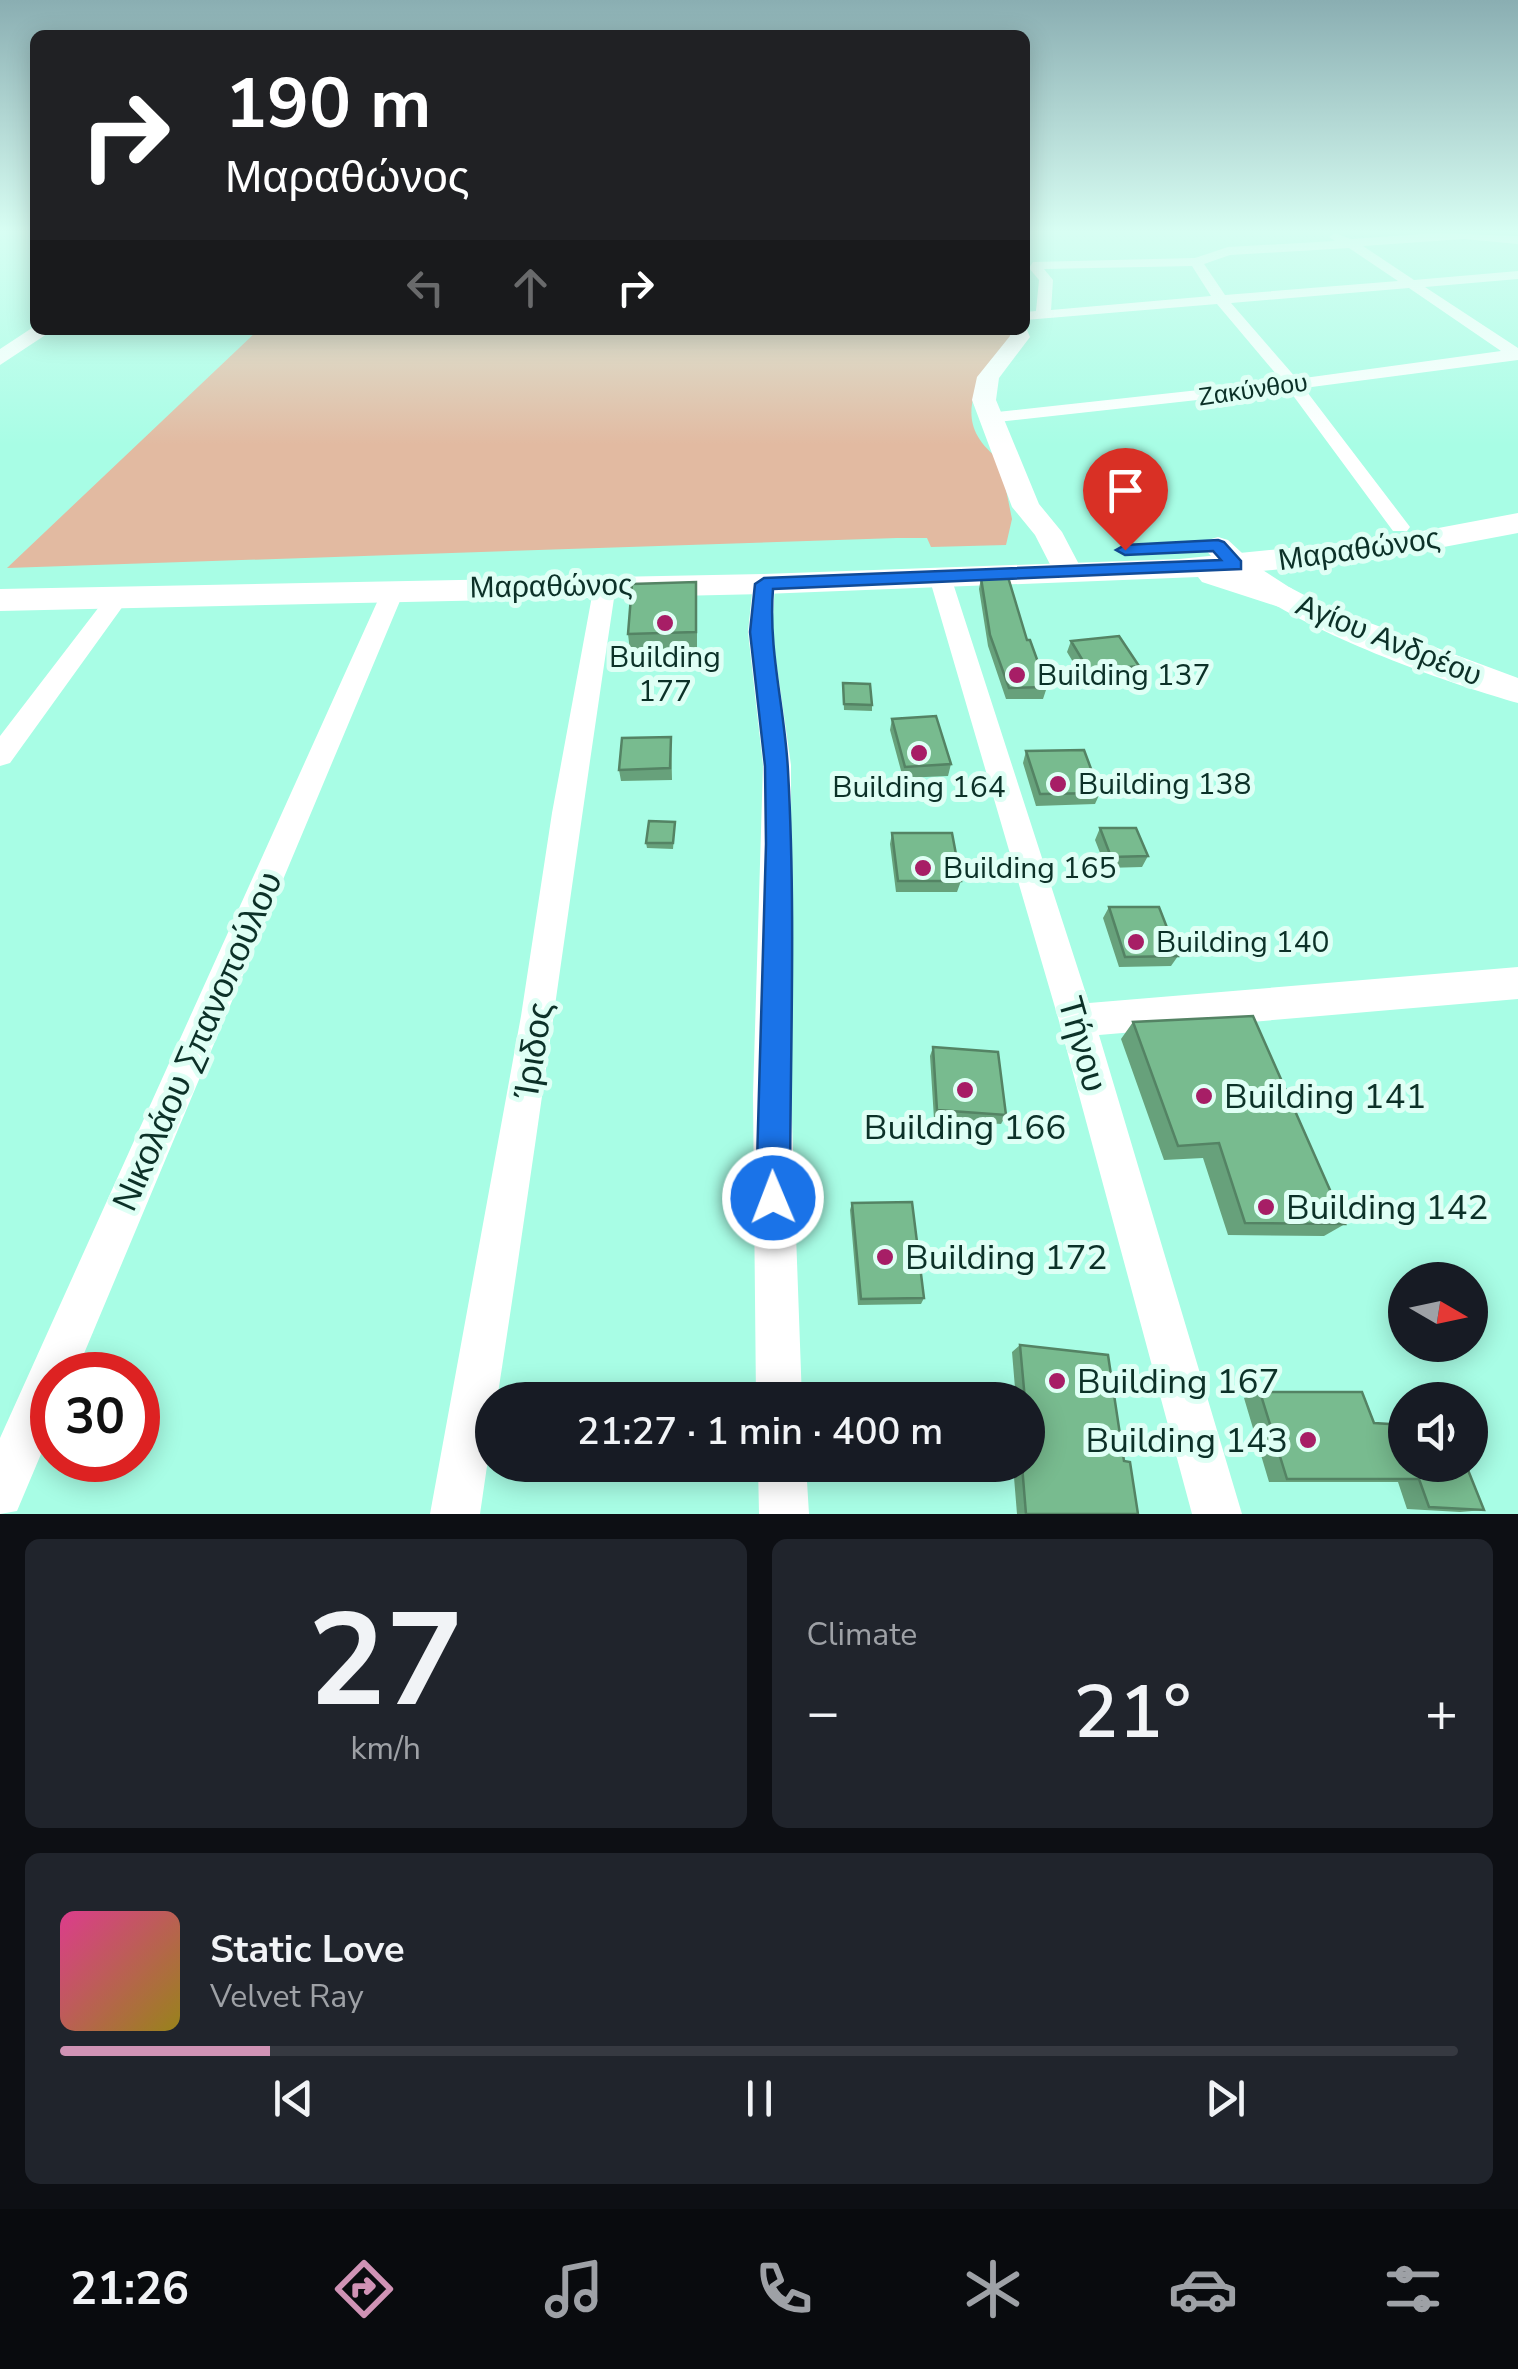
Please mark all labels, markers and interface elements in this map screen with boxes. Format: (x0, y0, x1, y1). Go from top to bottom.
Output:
text: 190 m (225, 56, 431, 152)
icon: right (60, 70, 190, 200)
text: Μαραθώνος (225, 147, 470, 208)
icon: left (398, 260, 453, 315)
icon: ahead (503, 260, 558, 315)
icon: right (608, 260, 663, 315)
street label: Ζακύνθου (1196, 366, 1310, 414)
pin (1083, 448, 1168, 551)
icon: arrive (1098, 463, 1153, 518)
street label: Μαραθώνος (1276, 518, 1443, 581)
street label: Μαραθώνος (469, 565, 633, 608)
street label: Αγίου Ανδρέου (1290, 585, 1488, 696)
marker: Building 177 (654, 612, 676, 634)
place label: Building 177 (609, 637, 721, 712)
place label: Building 137 (1037, 655, 1211, 696)
marker: Building 137 (1006, 664, 1028, 686)
marker: Building 164 (908, 742, 930, 764)
place label: Building 138 (1078, 764, 1252, 805)
place label: Building 164 (832, 767, 1006, 808)
marker: Building 138 (1047, 773, 1069, 795)
place label: Building 165 (943, 848, 1117, 889)
marker: Building 165 (912, 857, 934, 879)
street label: Νικολάου Σπανοπούλου (101, 864, 294, 1218)
place label: Building 140 (1156, 922, 1330, 963)
marker: Building 140 (1125, 931, 1147, 953)
street label: Τήνου (1047, 991, 1118, 1097)
street label: Ίριδος (503, 999, 564, 1103)
place label: Building 141 (1224, 1073, 1427, 1120)
marker: Building 166 (954, 1079, 976, 1101)
marker: Building 141 (1193, 1085, 1215, 1107)
place label: Building 166 (864, 1104, 1066, 1151)
position arrow (721, 1146, 825, 1250)
place label: Building 142 (1286, 1184, 1489, 1231)
marker: Building 142 (1255, 1196, 1277, 1218)
place label: Building 172 (905, 1234, 1108, 1281)
marker: Building 172 (874, 1246, 896, 1268)
north arrow (1388, 1262, 1488, 1362)
map controls (1388, 1262, 1488, 1482)
speed limit sign: 30 (30, 1352, 160, 1482)
place label: Building 167 (1077, 1358, 1280, 1405)
marker: Building 167 (1046, 1370, 1068, 1392)
button: sound (1388, 1382, 1488, 1482)
text: 21:27 · 1 min · 400 m (577, 1406, 943, 1457)
place label: Building 143 (1085, 1417, 1288, 1464)
marker: Building 143 (1297, 1429, 1319, 1451)
text: 27 (308, 1573, 464, 1750)
text: Climate (807, 1613, 917, 1656)
text: 21° (1073, 1661, 1191, 1763)
text: − (807, 1675, 840, 1750)
text: + (1425, 1675, 1458, 1750)
text: km/h (350, 1727, 421, 1770)
text: Static Love (210, 1924, 405, 1975)
text: Velvet Ray (210, 1975, 364, 2018)
icon: previous (266, 2071, 321, 2126)
icon: pause (732, 2071, 787, 2126)
icon: next (1198, 2071, 1253, 2126)
icon: directions (329, 2254, 399, 2324)
icon: music (539, 2254, 609, 2324)
icon: phone (749, 2254, 819, 2324)
icon: climate (958, 2254, 1028, 2324)
icon: car (1168, 2254, 1238, 2324)
icon: filters (1378, 2254, 1448, 2324)
text: 21:26 (70, 2259, 189, 2320)

